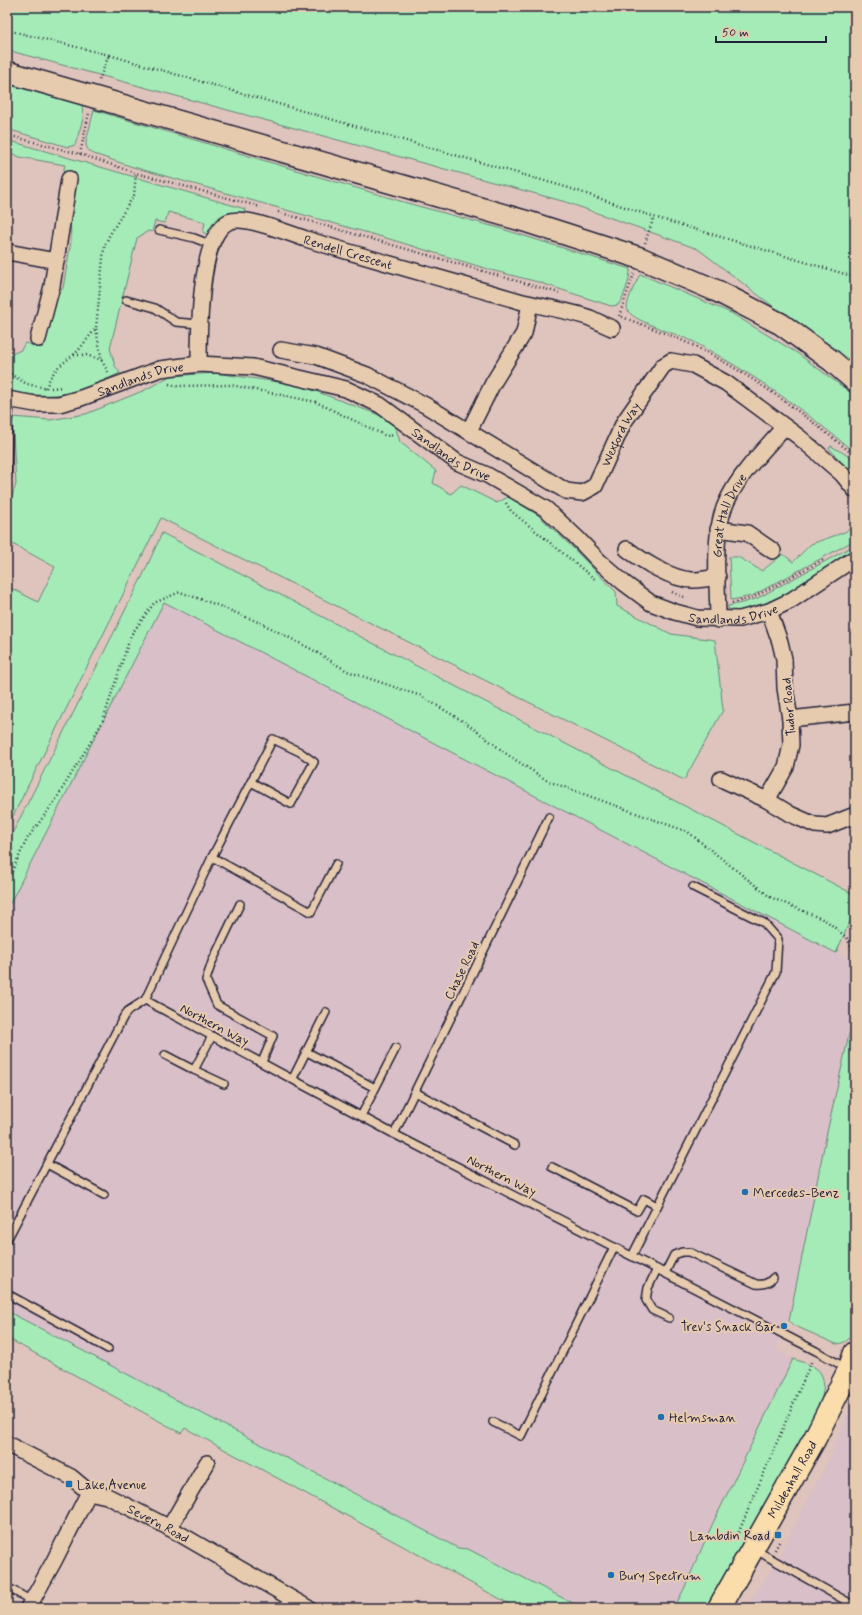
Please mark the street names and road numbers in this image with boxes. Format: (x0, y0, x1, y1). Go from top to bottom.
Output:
street label: Rendell Crescent (301, 232, 394, 274)
street label: Sandlands Drive (95, 359, 185, 401)
street label: Wexford Way (598, 399, 645, 470)
street label: Sandlands Drive (408, 424, 494, 486)
street label: Great Hall Drive (710, 470, 751, 558)
street label: Sandlands Drive (686, 601, 781, 629)
street label: Tudor Road (778, 677, 801, 737)
street label: Chase Road (441, 939, 484, 1003)
street label: Northern Way (177, 1000, 252, 1051)
street label: Northern Way (464, 1152, 539, 1201)
street label: Mildenhall Road (764, 1438, 822, 1522)
street label: Severn Road (124, 1501, 192, 1548)

